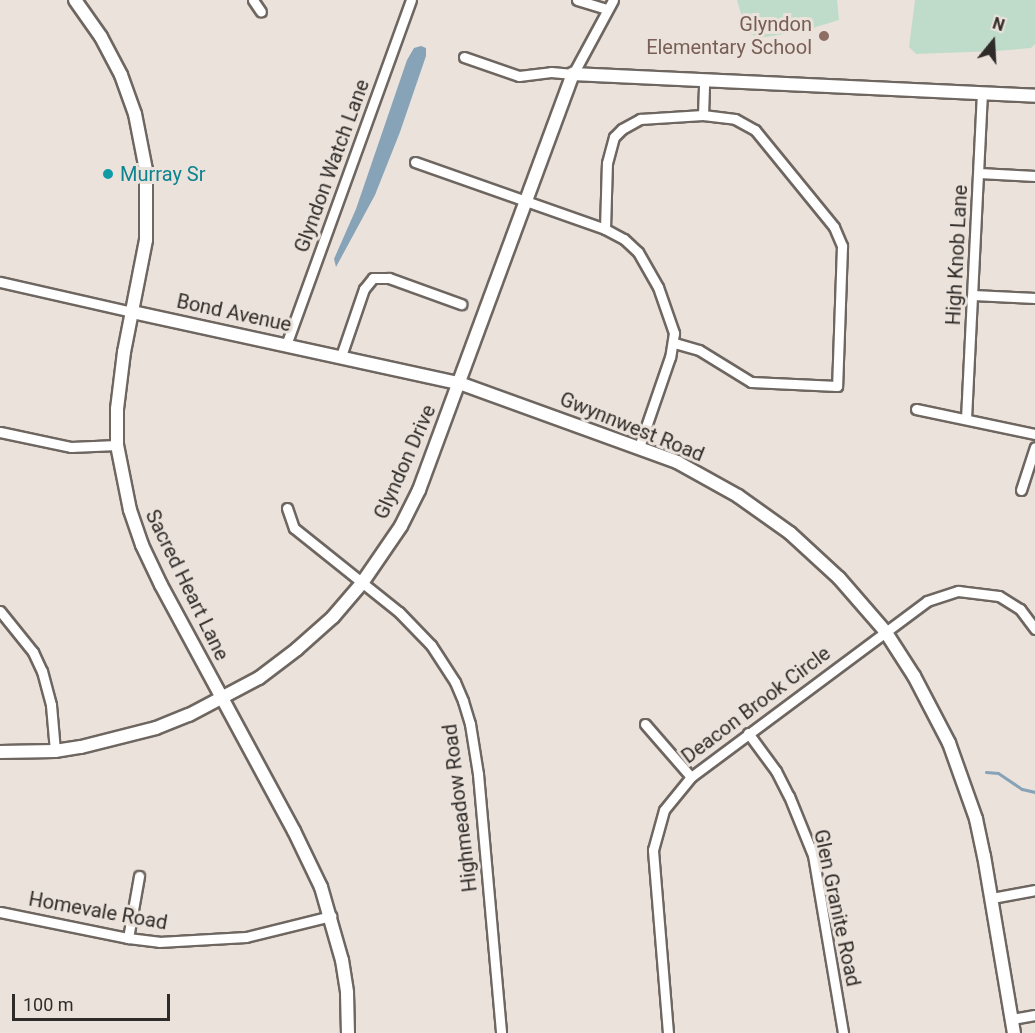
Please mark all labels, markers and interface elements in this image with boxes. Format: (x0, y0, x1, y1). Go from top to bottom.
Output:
north arrow (963, 12, 1023, 72)
place label: Glyndon Elementary School (646, 13, 812, 60)
text: N (990, 14, 1007, 35)
marker: Glyndon Elementary School (817, 29, 831, 43)
street label: Glyndon Watch Lane (290, 76, 374, 256)
place label: Murray Sr (120, 162, 205, 186)
marker: Murray Sr (101, 167, 115, 181)
street label: High Knob Lane (941, 184, 973, 326)
street label: Bond Avenue (175, 289, 293, 337)
street label: Gwynnwest Road (556, 387, 708, 467)
street label: Glyndon Drive (369, 401, 441, 523)
street label: Sacred Heart Lane (140, 506, 234, 664)
street label: Deacon Brook Circle (677, 641, 835, 769)
street label: Highmeadow Road (438, 723, 482, 893)
street label: Glen Granite Road (809, 827, 865, 989)
street label: Homevale Road (27, 887, 169, 935)
scale bar (15, 982, 172, 1020)
text: 100 m (23, 994, 74, 1015)

